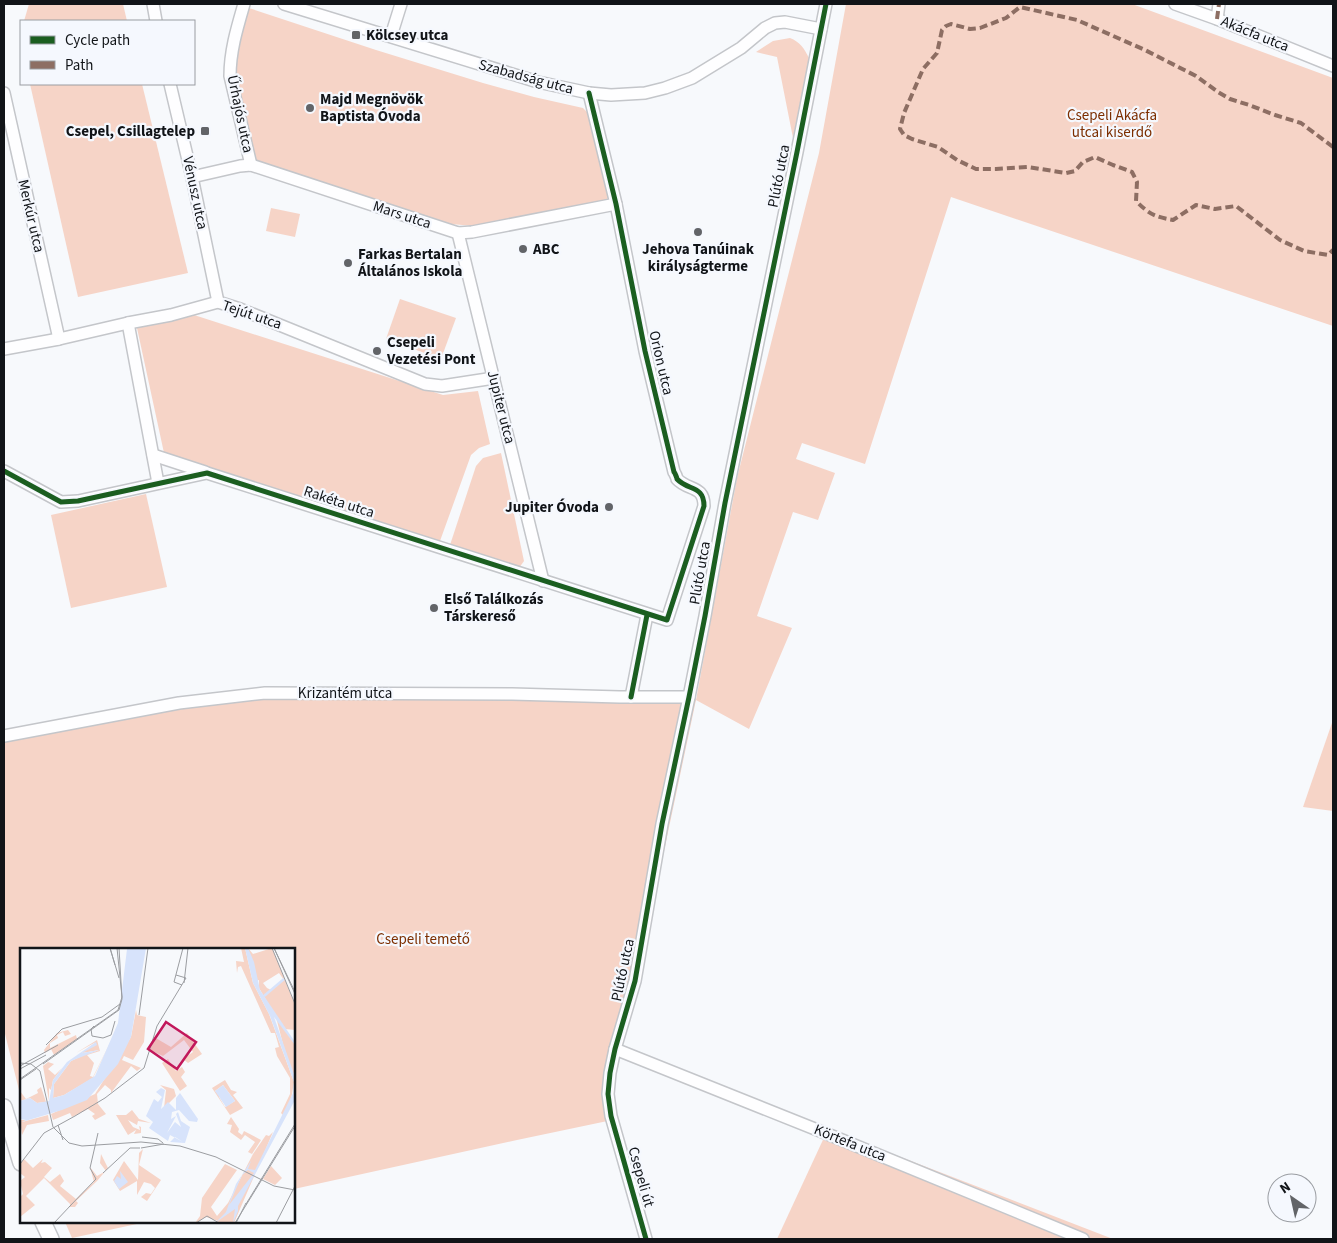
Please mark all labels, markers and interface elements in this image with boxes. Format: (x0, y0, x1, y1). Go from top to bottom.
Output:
street label: Akácfa utca (1218, 11, 1292, 57)
legend (20, 20, 195, 85)
place label: Kölcsey utca (366, 25, 449, 46)
marker: Kölcsey utca (350, 29, 362, 41)
text: Cycle path (65, 30, 130, 51)
street label: Szabadság utca (476, 54, 576, 100)
text: Path (65, 55, 93, 76)
street label: Űrhajós utca (222, 73, 258, 155)
place label: Majd Megnövök Baptista Óvoda (320, 89, 424, 127)
marker: Majd Megnövök Baptista Óvoda (304, 102, 316, 114)
park label: Csepeli Akácfa utcai kiserdő (1067, 105, 1157, 143)
place label: Csepel, Csillagtelep (66, 121, 195, 142)
marker: Csepel, Csillagtelep (199, 125, 211, 137)
street label: Plútó utca (763, 143, 795, 209)
street label: Vénusz utca (177, 155, 213, 231)
street label: Merkúr utca (12, 177, 50, 255)
street label: Mars utca (370, 196, 434, 234)
marker: Jehova Tanúinak királyságterme (692, 226, 704, 238)
place label: ABC (532, 239, 560, 260)
place label: Jehova Tanúinak királyságterme (642, 239, 755, 277)
marker: ABC (517, 243, 529, 255)
place label: Farkas Bertalan Általános Iskola (357, 244, 462, 282)
marker: Farkas Bertalan Általános Iskola (342, 257, 354, 269)
street label: Tejút utca (219, 295, 285, 335)
street label: Orion utca (643, 329, 679, 397)
place label: Csepeli Vezetési Pont (386, 332, 476, 370)
marker: Csepeli Vezetési Pont (371, 345, 383, 357)
street label: Jupiter utca (482, 368, 520, 446)
street label: Rakéta utca (301, 481, 377, 523)
place label: Jupiter Óvoda (505, 497, 599, 518)
marker: Jupiter Óvoda (603, 501, 615, 513)
street label: Plútó utca (684, 540, 716, 606)
place label: Első Találkozás Társkereső (444, 589, 544, 627)
marker: Első Találkozás Társkereső (428, 602, 440, 614)
street label: Krizantém utca (298, 683, 392, 704)
park label: Csepeli temető (376, 929, 470, 950)
street label: Plútó utca (606, 937, 640, 1003)
inset map (20, 948, 295, 1223)
street label: Körtefa utca (811, 1119, 889, 1167)
street label: Csepeli út (622, 1144, 660, 1210)
north arrow (1267, 1173, 1317, 1223)
text: N (1276, 1177, 1295, 1199)

